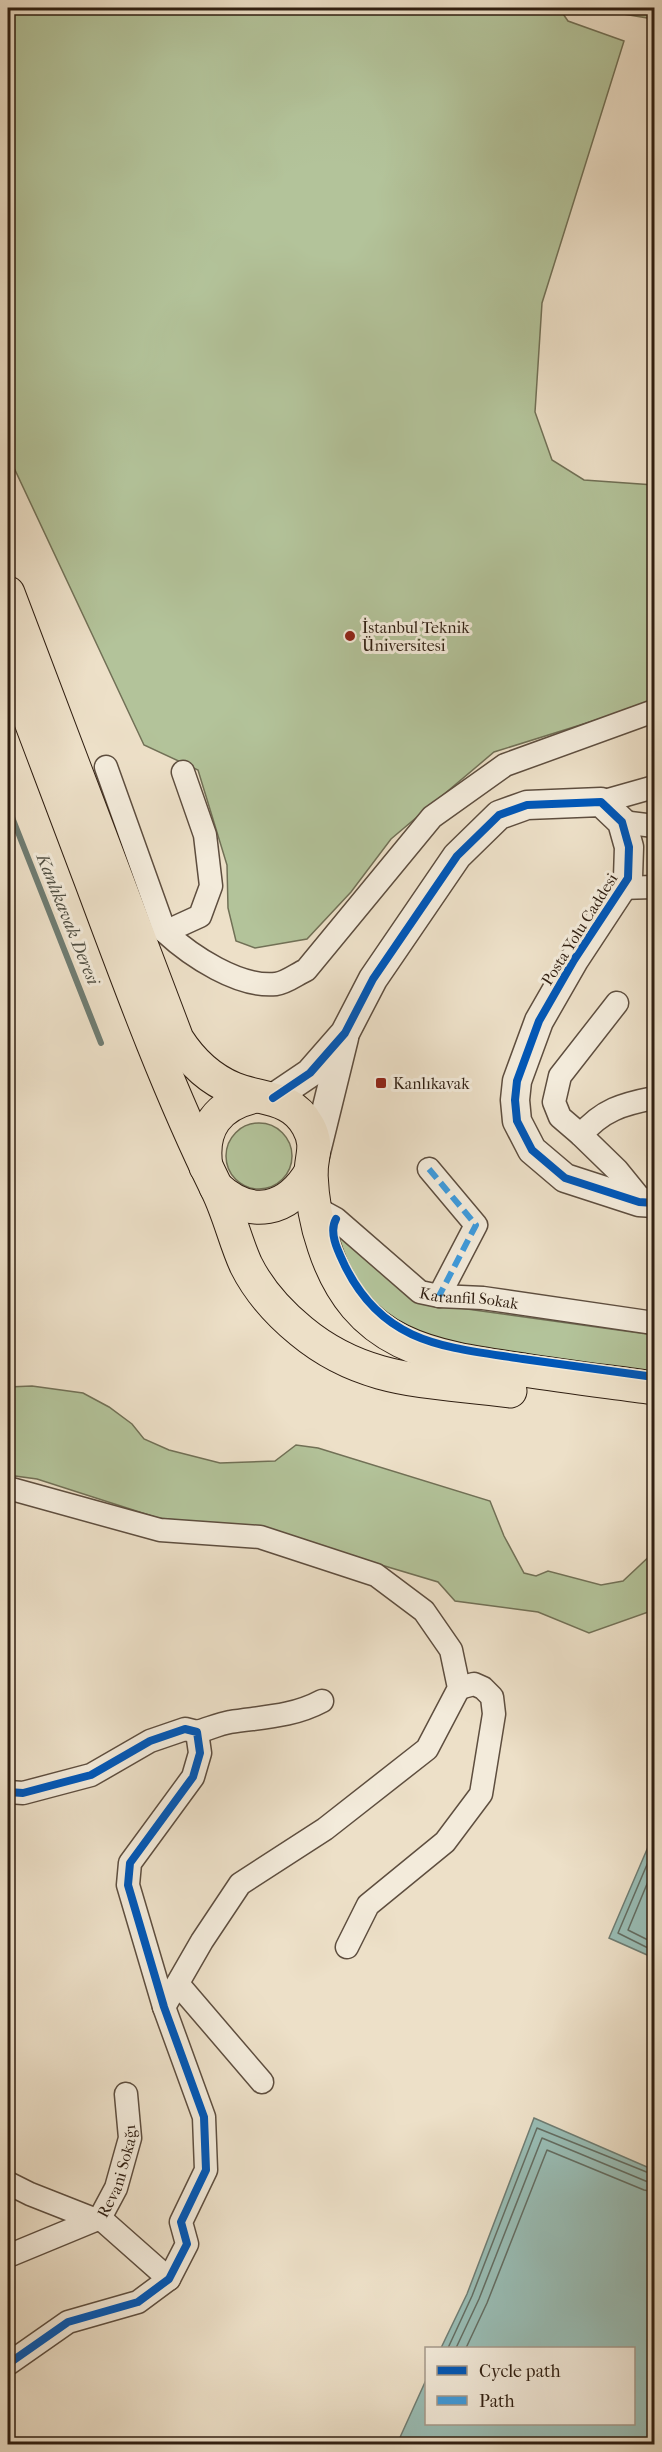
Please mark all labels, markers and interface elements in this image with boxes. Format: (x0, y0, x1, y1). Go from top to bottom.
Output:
place label: İstanbul Teknik Üniversitesi (362, 618, 470, 655)
marker: İstanbul Teknik Üniversitesi (343, 629, 357, 643)
water label: Kanlıkavak Deresi (31, 849, 104, 990)
street label: Posta Yolu Caddesi (537, 870, 622, 989)
place label: Kanlıkavak (393, 1074, 470, 1093)
marker: Kanlıkavak (374, 1076, 388, 1090)
street label: Karanfil Sokak (418, 1283, 521, 1313)
street label: Revani Sokağı (93, 2124, 140, 2221)
legend (425, 2347, 635, 2425)
text: Cycle path (479, 2361, 560, 2382)
text: Path (479, 2391, 515, 2412)

